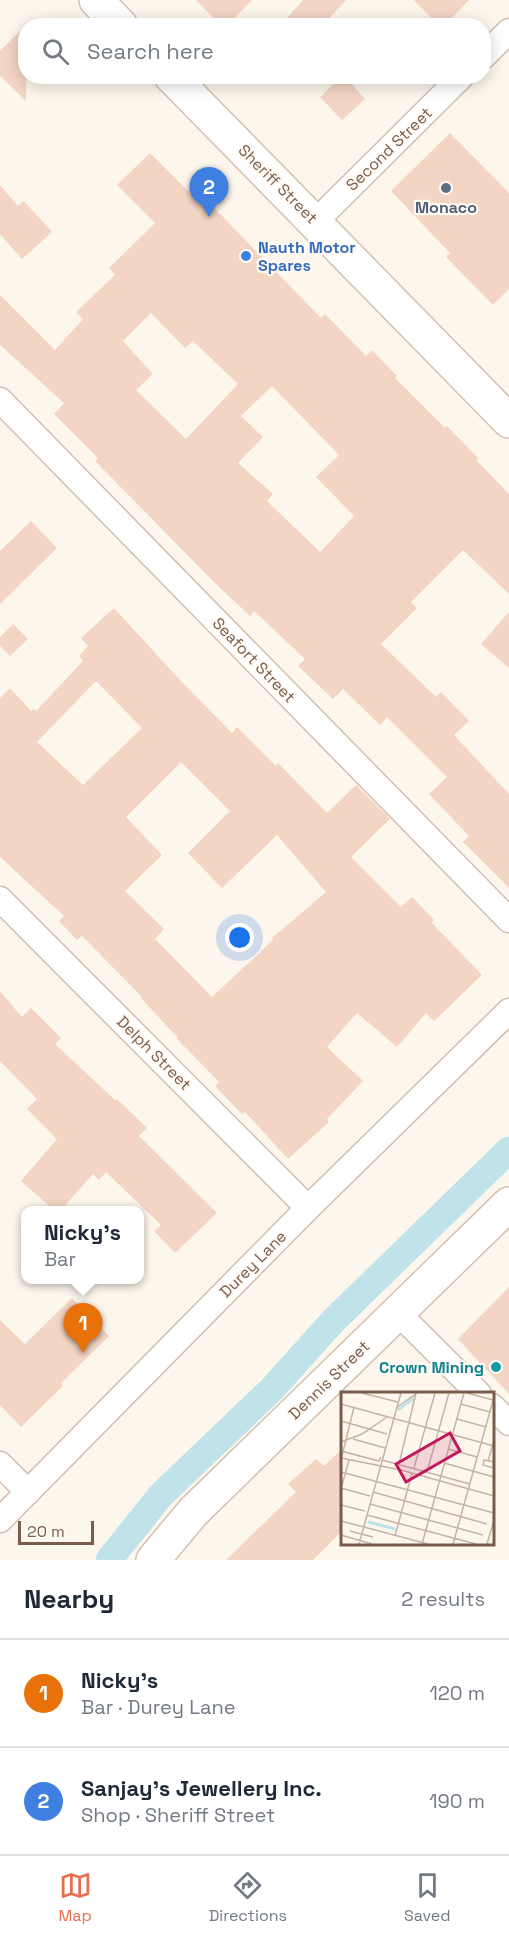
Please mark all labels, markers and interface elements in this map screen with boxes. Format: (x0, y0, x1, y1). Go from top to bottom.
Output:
search box (18, 18, 491, 84)
icon: search (39, 35, 72, 68)
text: Search here (87, 37, 214, 65)
street label: Second Street (341, 103, 437, 195)
street label: Sheriff Street (234, 140, 322, 228)
pin: 2 (190, 168, 228, 217)
marker: Monaco (439, 181, 453, 195)
place label: Monaco (415, 197, 477, 218)
place label: Nauth Motor Spares (258, 237, 356, 276)
marker: Nauth Motor Spares (239, 249, 253, 263)
street label: Seafort Street (208, 613, 300, 707)
your location (225, 923, 254, 952)
street label: Delph Street (112, 1011, 196, 1095)
popup (21, 1206, 144, 1284)
text: Nicky's (44, 1218, 121, 1246)
street label: Durey Lane (215, 1226, 291, 1302)
text: Bar (44, 1246, 76, 1272)
pin: 1 (64, 1304, 103, 1353)
street label: Dennis Street (284, 1336, 374, 1424)
place label: Crown Mining (379, 1357, 484, 1378)
marker: Crown Mining (489, 1360, 503, 1374)
inset map (341, 1392, 494, 1545)
scale bar (18, 1518, 94, 1546)
text: 20 m (27, 1521, 65, 1542)
text: Nearby (24, 1582, 114, 1616)
text: 2 results (401, 1586, 485, 1612)
text: Nicky's (81, 1666, 158, 1694)
text: 1 (39, 1680, 48, 1706)
text: 120 m (429, 1680, 485, 1706)
text: Bar · Durey Lane (81, 1694, 236, 1720)
text: Sanjay's Jewellery Inc. (81, 1774, 322, 1802)
text: 2 (38, 1788, 49, 1814)
text: 190 m (429, 1788, 485, 1814)
text: Shop · Sheriff Street (81, 1802, 275, 1828)
tab: Map (58, 1869, 92, 1926)
tab: Directions (209, 1869, 287, 1926)
tab: Saved (404, 1869, 451, 1926)

